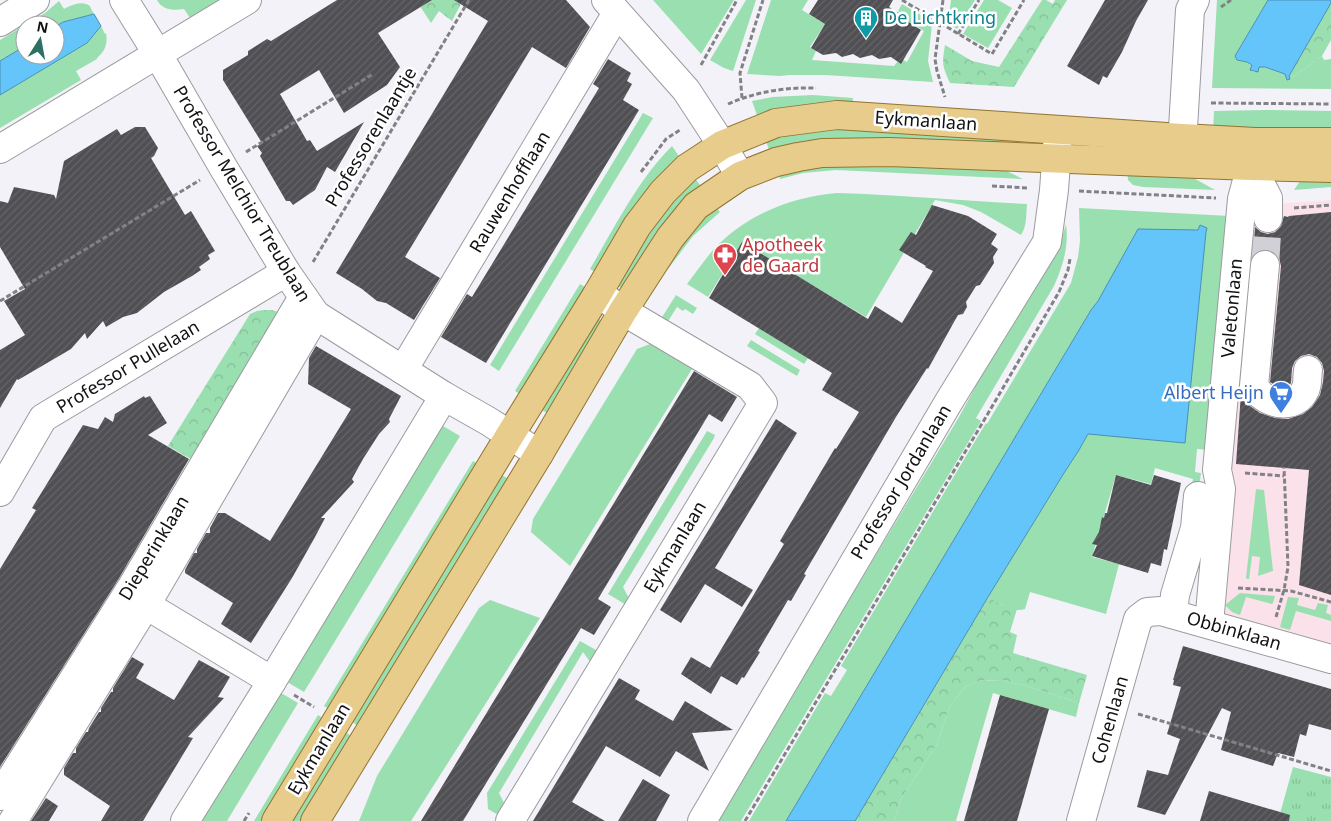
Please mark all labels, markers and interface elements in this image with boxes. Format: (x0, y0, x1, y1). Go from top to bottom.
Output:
building icon: De Lichtkring (853, 5, 879, 39)
place label: De Lichtkring (884, 5, 996, 29)
north arrow (15, 15, 65, 65)
text: N (35, 16, 50, 37)
street label: Professorenlaantje (319, 62, 421, 211)
street label: Professor Melchior Treublaan (169, 81, 317, 306)
street label: Eykmanlaan (874, 104, 978, 136)
street label: Rauwenhofflaan (463, 126, 555, 257)
place label: Apotheek de Gaard (742, 232, 823, 277)
pharmacy icon: Apotheek de Gaard (712, 242, 738, 276)
street label: Valetonlaan (1215, 257, 1247, 359)
street label: Professor Pullelaan (51, 314, 203, 418)
place label: Albert Heijn (1164, 380, 1264, 404)
supermarket icon: Albert Heijn (1268, 380, 1294, 414)
street label: Professor Jordanlaan (844, 400, 956, 563)
street label: Dieperinklaan (112, 491, 194, 604)
street label: Eykmanlaan (637, 496, 711, 597)
street label: Obbinklaan (1184, 605, 1284, 655)
street label: Cohenlaan (1085, 673, 1133, 767)
street label: Eykmanlaan (281, 698, 355, 799)

